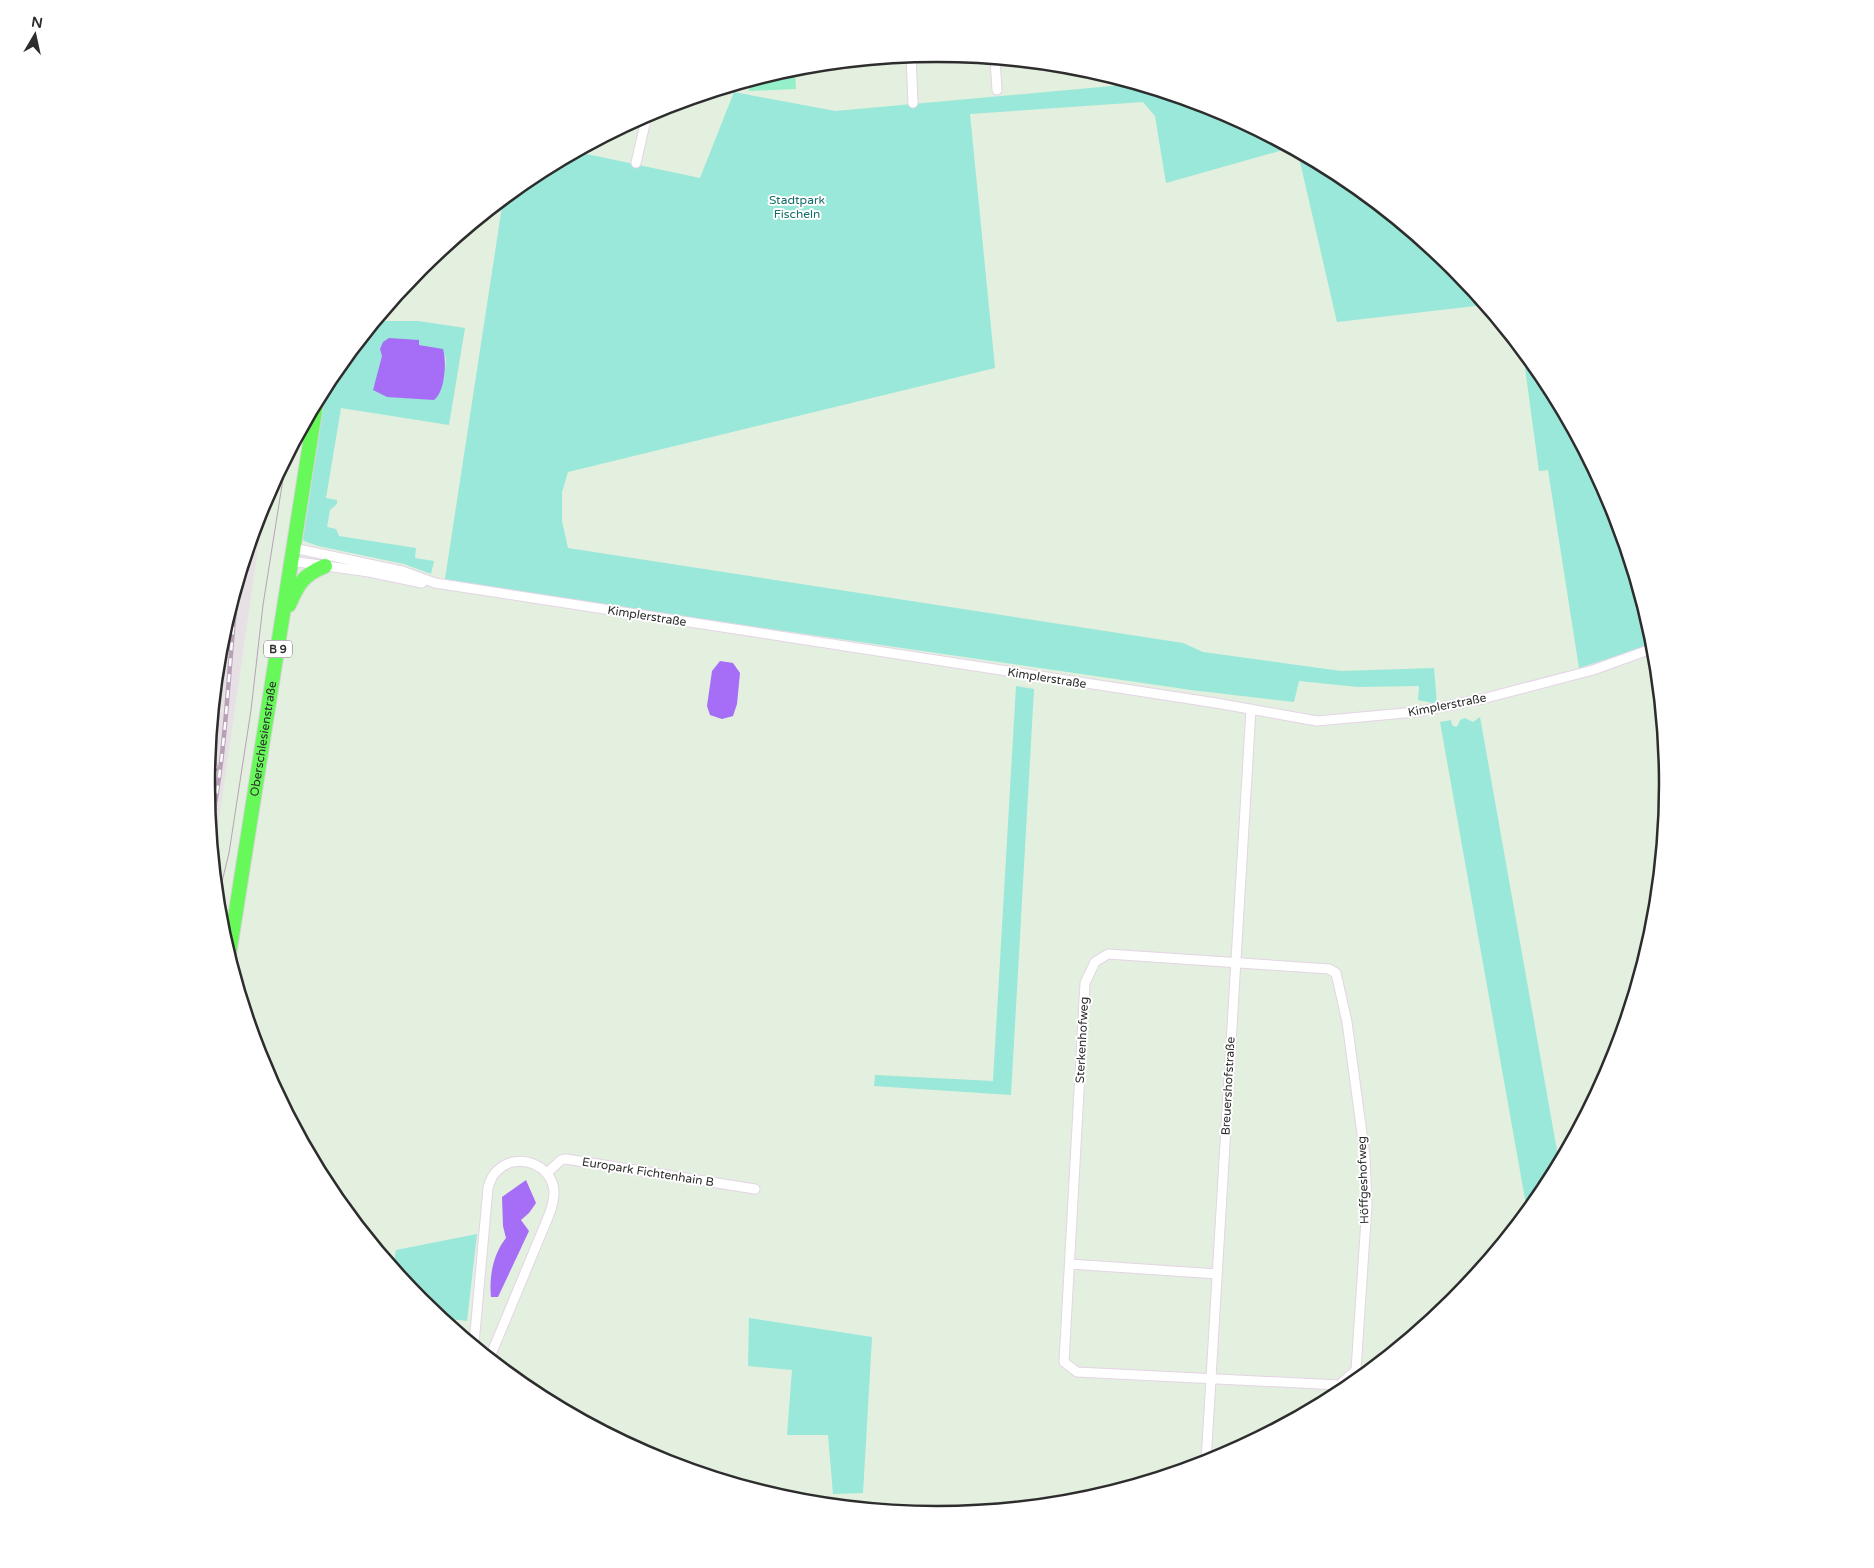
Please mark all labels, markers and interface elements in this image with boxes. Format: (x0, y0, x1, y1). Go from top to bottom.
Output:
north arrow (10, 10, 60, 60)
text: N (30, 13, 44, 32)
park label: Stadtpark Fischeln (769, 193, 825, 221)
street label: Kimplerstraße (607, 603, 688, 629)
road number: B 9 (264, 641, 292, 658)
street label: Kimplerstraße (1007, 665, 1088, 691)
street label: Oberschlesienstraße (247, 680, 279, 797)
street label: Kimplerstraße (1407, 690, 1488, 719)
street label: Sterkenhofweg (1073, 996, 1091, 1084)
street label: Breuershofstraße (1218, 1036, 1238, 1136)
street label: Höffgeshofweg (1354, 1136, 1372, 1224)
street label: Europark Fichtenhain B (581, 1155, 715, 1189)

